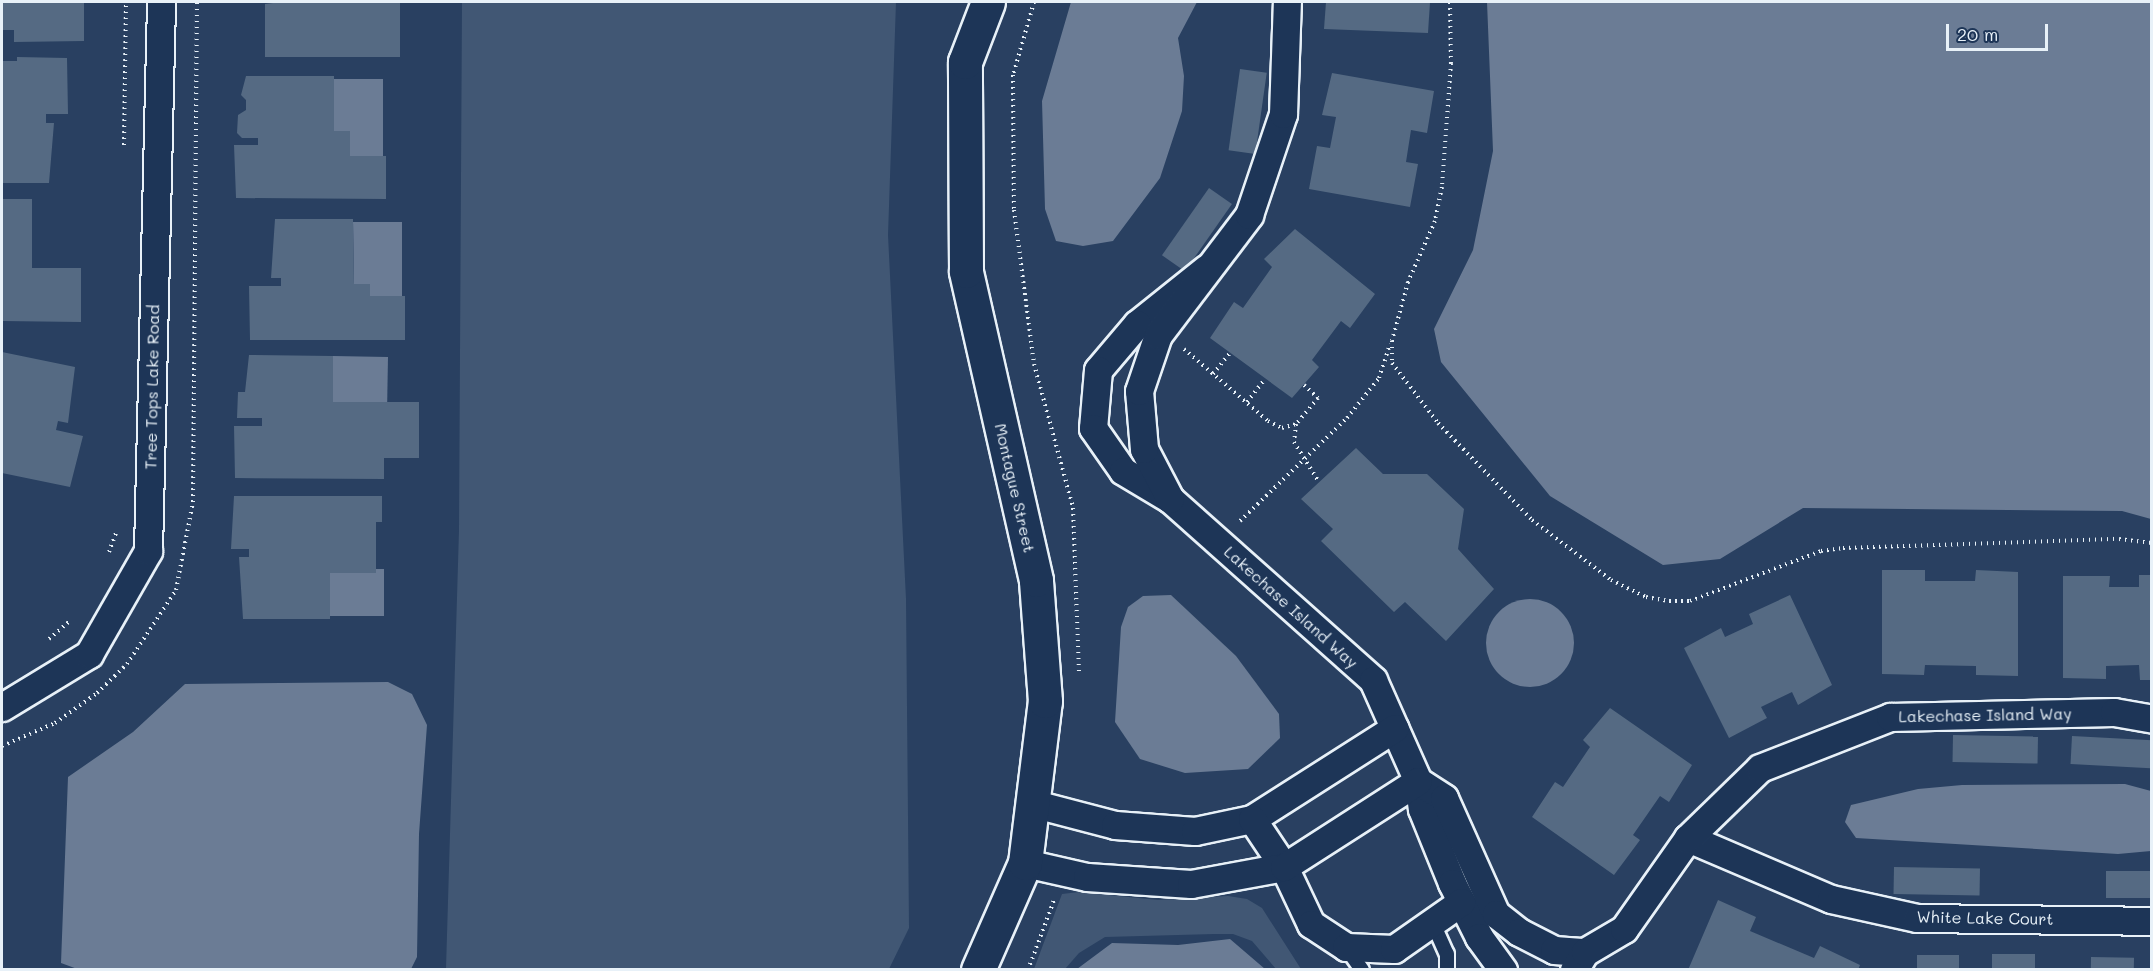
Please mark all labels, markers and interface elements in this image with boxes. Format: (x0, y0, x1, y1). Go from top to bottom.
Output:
scale bar (1949, 12, 2051, 50)
text: 20 m (1957, 22, 1998, 46)
street label: Tree Tops Lake Road (141, 304, 163, 470)
street label: Montague Street (991, 421, 1039, 555)
street label: Lakechase Island Way (1220, 542, 1362, 672)
street label: Lakechase Island Way (1898, 704, 2072, 726)
street label: White Lake Court (1917, 907, 2053, 929)

